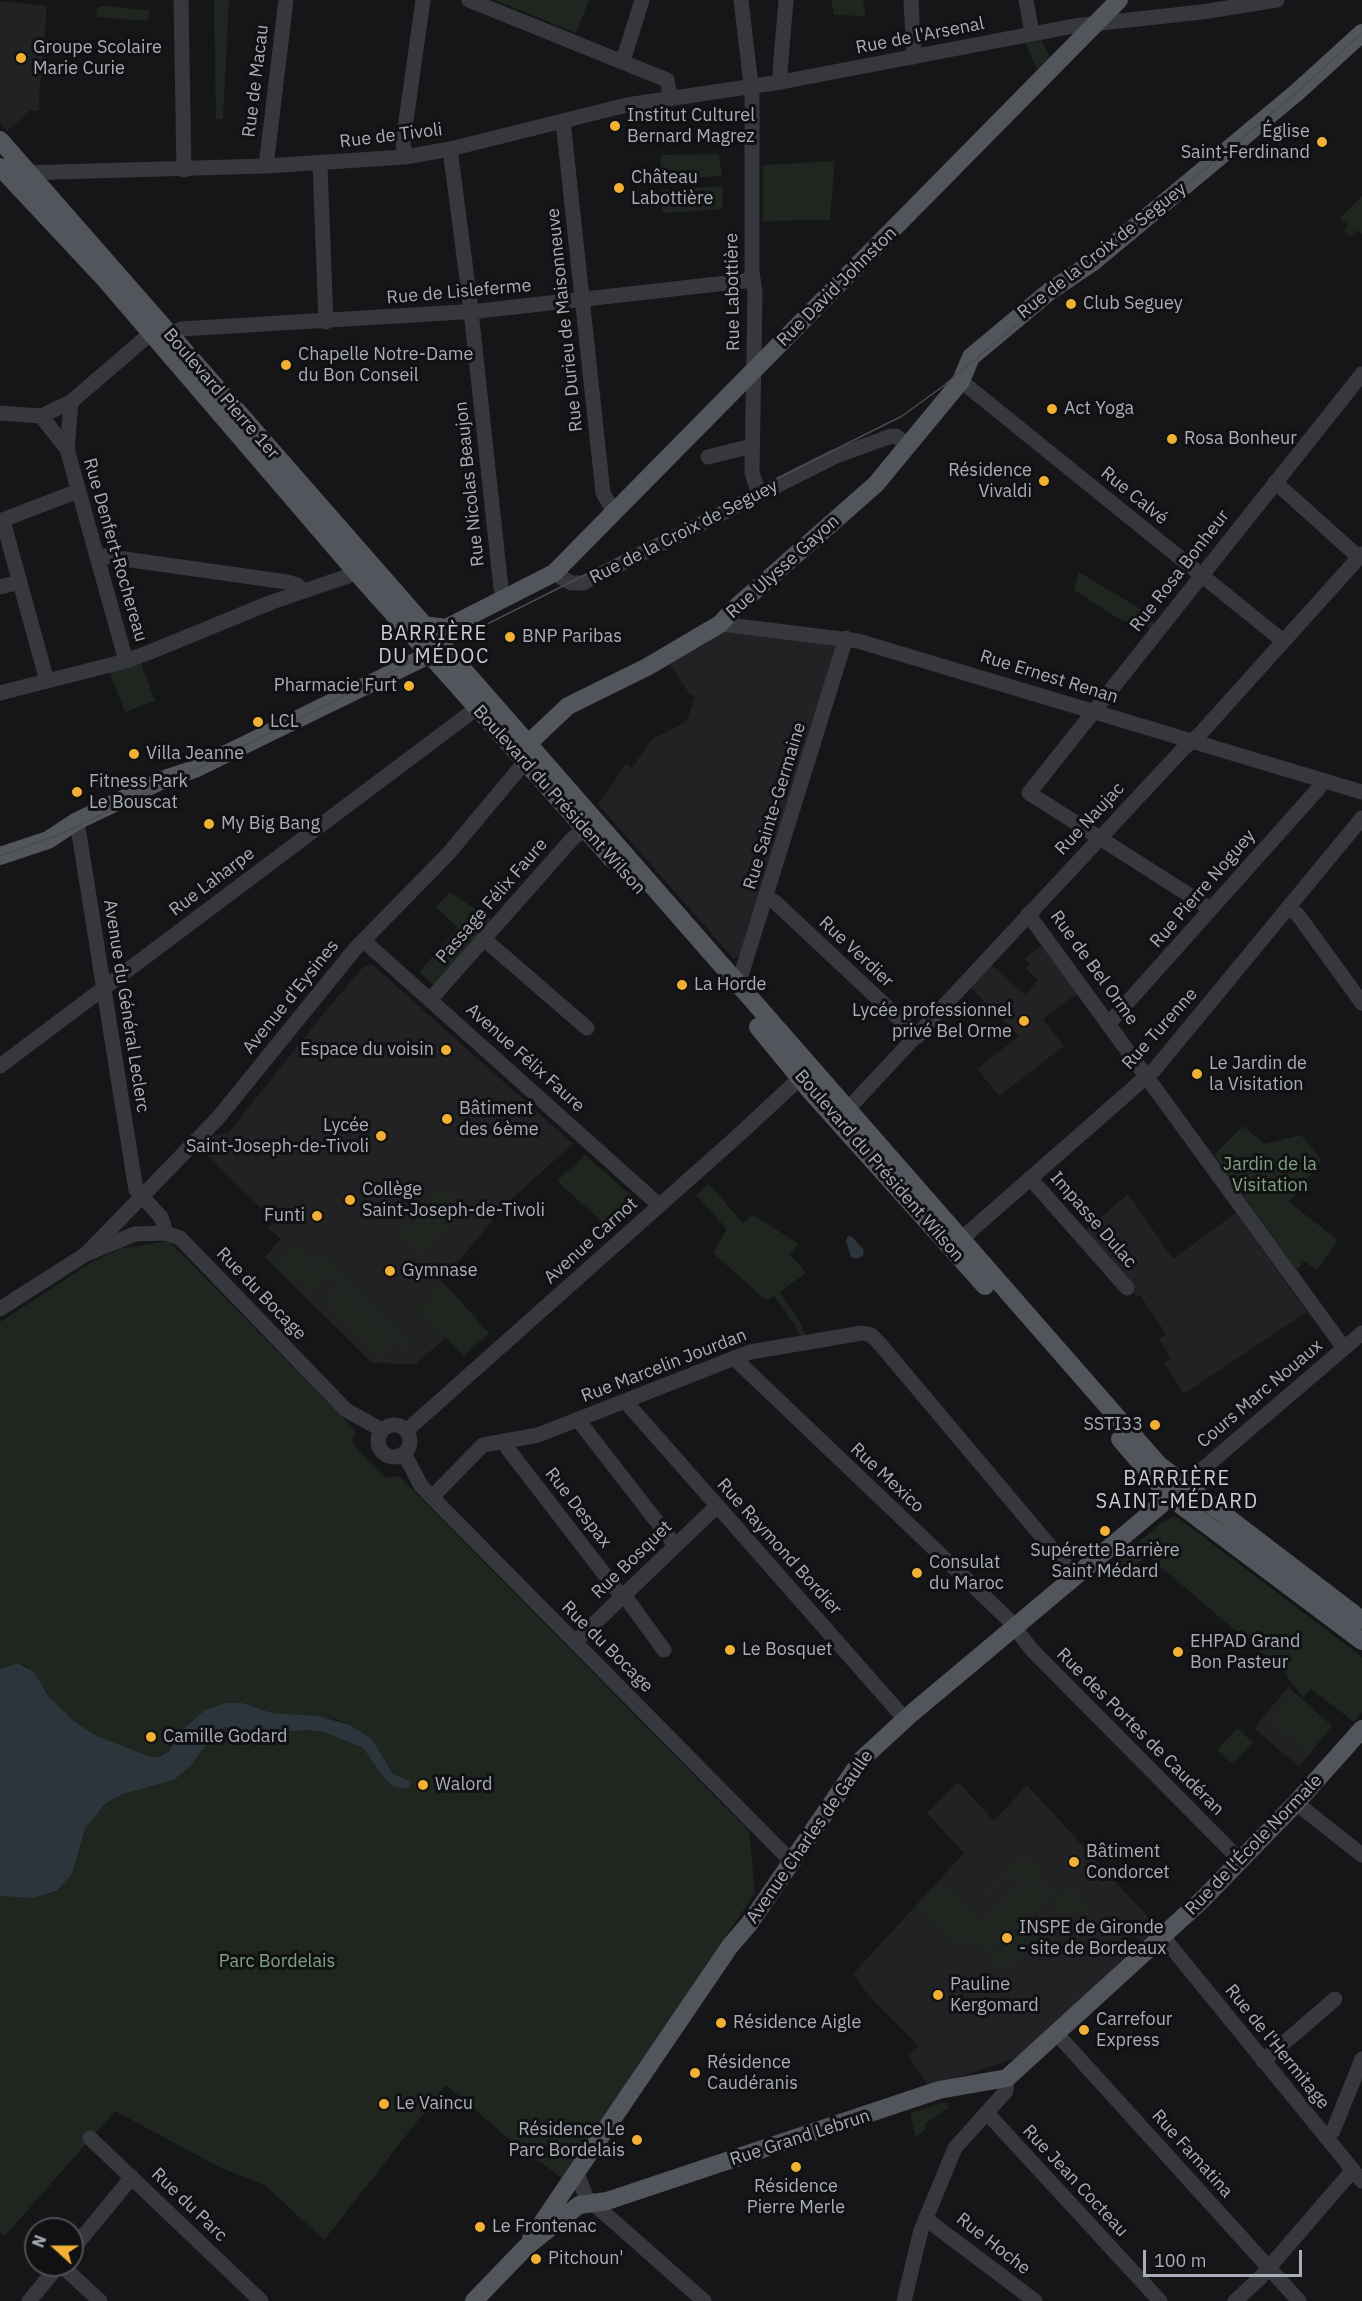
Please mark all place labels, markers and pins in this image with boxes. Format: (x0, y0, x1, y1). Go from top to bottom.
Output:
place label: Groupe Scolaire Marie Curie (33, 37, 162, 80)
marker: Groupe Scolaire Marie Curie (14, 51, 28, 65)
place label: Institut Culturel Bernard Magrez (627, 105, 755, 148)
marker: Institut Culturel Bernard Magrez (608, 119, 622, 133)
place label: Église Saint-Ferdinand (1181, 121, 1310, 164)
marker: Église Saint-Ferdinand (1315, 135, 1329, 149)
place label: Château Labottière (631, 167, 713, 210)
marker: Château Labottière (612, 181, 626, 195)
place label: Club Seguey (1083, 293, 1183, 315)
marker: Club Seguey (1064, 297, 1078, 311)
place label: Chapelle Notre-Dame du Bon Conseil (298, 344, 473, 386)
marker: Chapelle Notre-Dame du Bon Conseil (279, 358, 293, 372)
place label: Act Yoga (1064, 398, 1134, 420)
marker: Act Yoga (1045, 402, 1059, 416)
place label: Rosa Bonheur (1184, 428, 1297, 450)
marker: Rosa Bonheur (1165, 432, 1179, 446)
place label: Résidence Vivaldi (948, 460, 1032, 502)
marker: Résidence Vivaldi (1037, 474, 1051, 488)
place label: BNP Paribas (522, 626, 622, 648)
marker: BNP Paribas (503, 630, 517, 644)
place label: Pharmacie Furt (274, 675, 397, 697)
marker: Pharmacie Furt (402, 679, 416, 693)
place label: LCL (270, 711, 299, 733)
marker: LCL (251, 715, 265, 729)
place label: Villa Jeanne (146, 743, 244, 765)
marker: Villa Jeanne (127, 747, 141, 761)
place label: Fitness Park Le Bouscat (89, 771, 188, 814)
marker: Fitness Park Le Bouscat (70, 785, 84, 799)
place label: My Big Bang (221, 813, 320, 835)
marker: My Big Bang (202, 817, 216, 831)
place label: La Horde (694, 974, 766, 996)
marker: La Horde (675, 978, 689, 992)
place label: Lycée professionnel privé Bel Orme (852, 1000, 1012, 1042)
marker: Lycée professionnel privé Bel Orme (1017, 1014, 1031, 1028)
place label: Espace du voisin (300, 1039, 434, 1061)
marker: Espace du voisin (439, 1043, 453, 1057)
place label: Le Jardin de la Visitation (1209, 1053, 1307, 1096)
marker: Le Jardin de la Visitation (1190, 1067, 1204, 1081)
place label: Bâtiment des 6ème (459, 1098, 539, 1140)
marker: Bâtiment des 6ème (440, 1112, 454, 1126)
place label: Lycée Saint-Joseph-de-Tivoli (186, 1115, 369, 1158)
marker: Lycée Saint-Joseph-de-Tivoli (374, 1129, 388, 1143)
place label: Collège Saint-Joseph-de-Tivoli (362, 1179, 545, 1222)
marker: Collège Saint-Joseph-de-Tivoli (343, 1193, 357, 1207)
place label: Funti (264, 1205, 305, 1227)
marker: Funti (310, 1209, 324, 1223)
place label: Gymnase (402, 1260, 478, 1282)
marker: Gymnase (383, 1264, 397, 1278)
place label: SSTI33 (1084, 1414, 1143, 1436)
marker: SSTI33 (1148, 1418, 1162, 1432)
marker: Supérette Barrière Saint Médard (1098, 1524, 1112, 1538)
place label: Supérette Barrière Saint Médard (1030, 1540, 1180, 1582)
place label: Consulat du Maroc (929, 1552, 1004, 1594)
marker: Consulat du Maroc (910, 1566, 924, 1580)
place label: EHPAD Grand Bon Pasteur (1190, 1631, 1301, 1674)
place label: Le Bosquet (742, 1639, 832, 1661)
marker: Le Bosquet (723, 1643, 737, 1657)
marker: EHPAD Grand Bon Pasteur (1171, 1645, 1185, 1659)
place label: Camille Godard (163, 1726, 287, 1748)
marker: Camille Godard (144, 1730, 158, 1744)
place label: Walord (435, 1774, 492, 1796)
marker: Walord (416, 1778, 430, 1792)
place label: Bâtiment Condorcet (1086, 1841, 1170, 1884)
marker: Bâtiment Condorcet (1067, 1855, 1081, 1869)
place label: INSPE de Gironde - site de Bordeaux (1019, 1917, 1166, 1960)
marker: INSPE de Gironde - site de Bordeaux (1000, 1931, 1014, 1945)
place label: Pauline Kergomard (950, 1974, 1039, 2016)
marker: Pauline Kergomard (931, 1988, 945, 2002)
place label: Carrefour Express (1096, 2009, 1172, 2052)
place label: Résidence Aigle (733, 2012, 861, 2034)
marker: Résidence Aigle (714, 2016, 728, 2030)
marker: Carrefour Express (1077, 2023, 1091, 2037)
place label: Résidence Caudéranis (707, 2052, 798, 2094)
marker: Résidence Caudéranis (688, 2066, 702, 2080)
place label: Le Vaincu (396, 2093, 473, 2115)
marker: Le Vaincu (377, 2097, 391, 2111)
place label: Résidence Le Parc Bordelais (508, 2119, 625, 2162)
marker: Résidence Le Parc Bordelais (630, 2133, 644, 2147)
marker: Résidence Pierre Merle (789, 2160, 803, 2174)
place label: Résidence Pierre Merle (747, 2176, 845, 2218)
place label: Le Frontenac (492, 2216, 597, 2238)
marker: Le Frontenac (473, 2220, 487, 2234)
place label: Pitchoun' (548, 2248, 624, 2270)
marker: Pitchoun' (529, 2252, 543, 2266)

